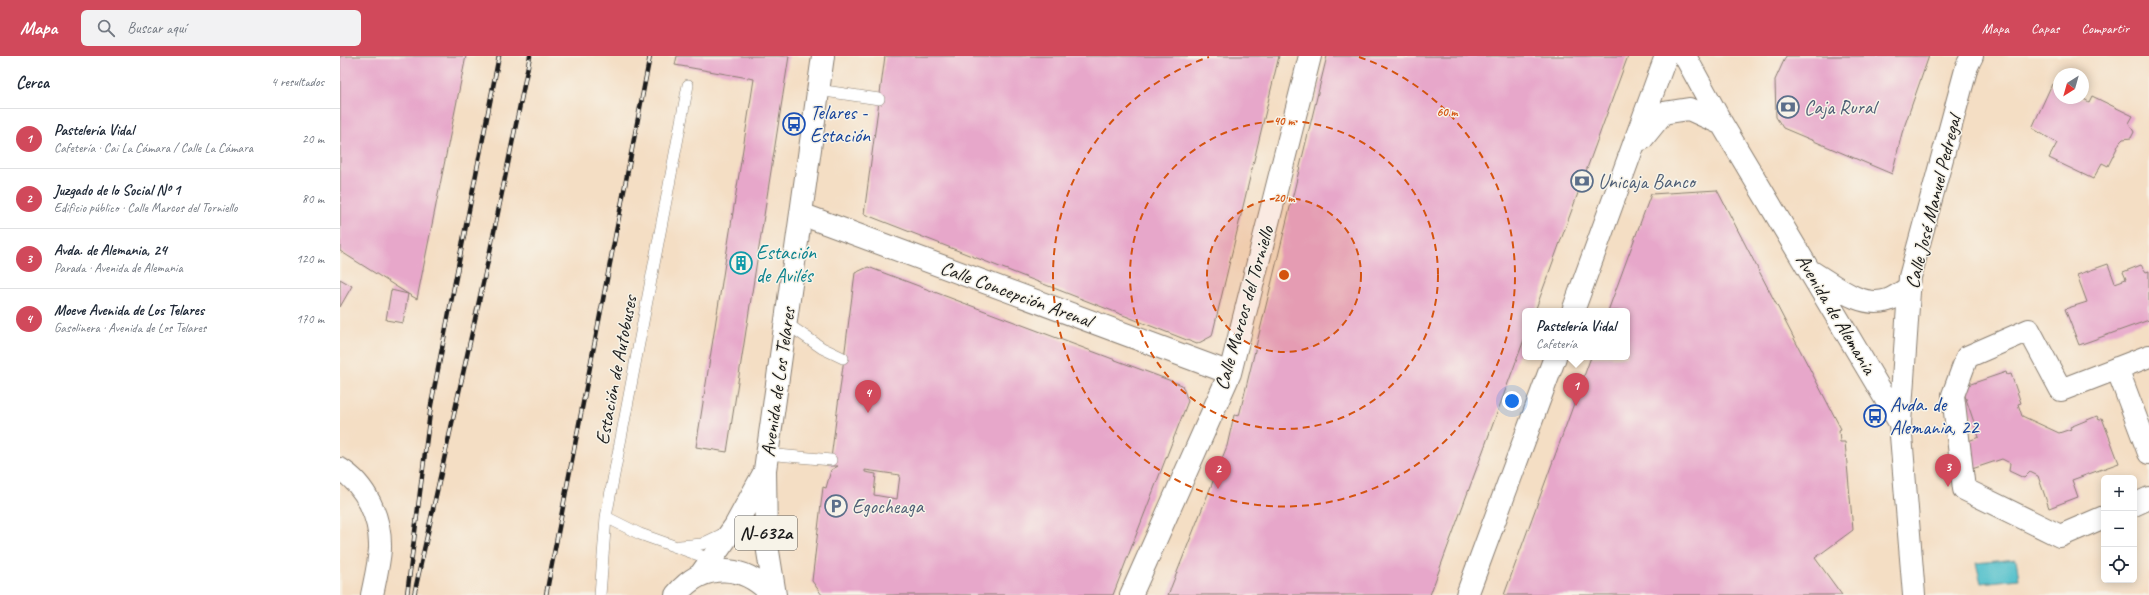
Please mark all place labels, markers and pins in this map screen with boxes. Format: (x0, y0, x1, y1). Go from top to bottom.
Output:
bank icon: Caja Rural (1775, 94, 1801, 120)
place label: Caja Rural (1804, 95, 1879, 120)
place label: Telares - Estación (810, 100, 871, 148)
bus stop icon: Telares - Estación (781, 111, 807, 137)
bank icon: Unicaja Banco (1569, 168, 1595, 194)
place label: Unicaja Banco (1598, 169, 1697, 194)
place label: Estación de Avilés (756, 240, 817, 288)
building icon: Estación de Avilés (728, 250, 754, 276)
centre of rings (1277, 268, 1291, 282)
pin: 1 (1563, 373, 1589, 406)
pin: 4 (855, 380, 881, 413)
place label: Avda. de Alemania, 22 (1890, 392, 1980, 440)
bus stop icon: Avda. de Alemania, 22 (1862, 403, 1888, 429)
pin: 3 (1935, 454, 1961, 487)
pin: 2 (1205, 456, 1231, 489)
parking icon: Egocheaga (823, 493, 849, 519)
place label: Egocheaga (852, 494, 925, 519)

